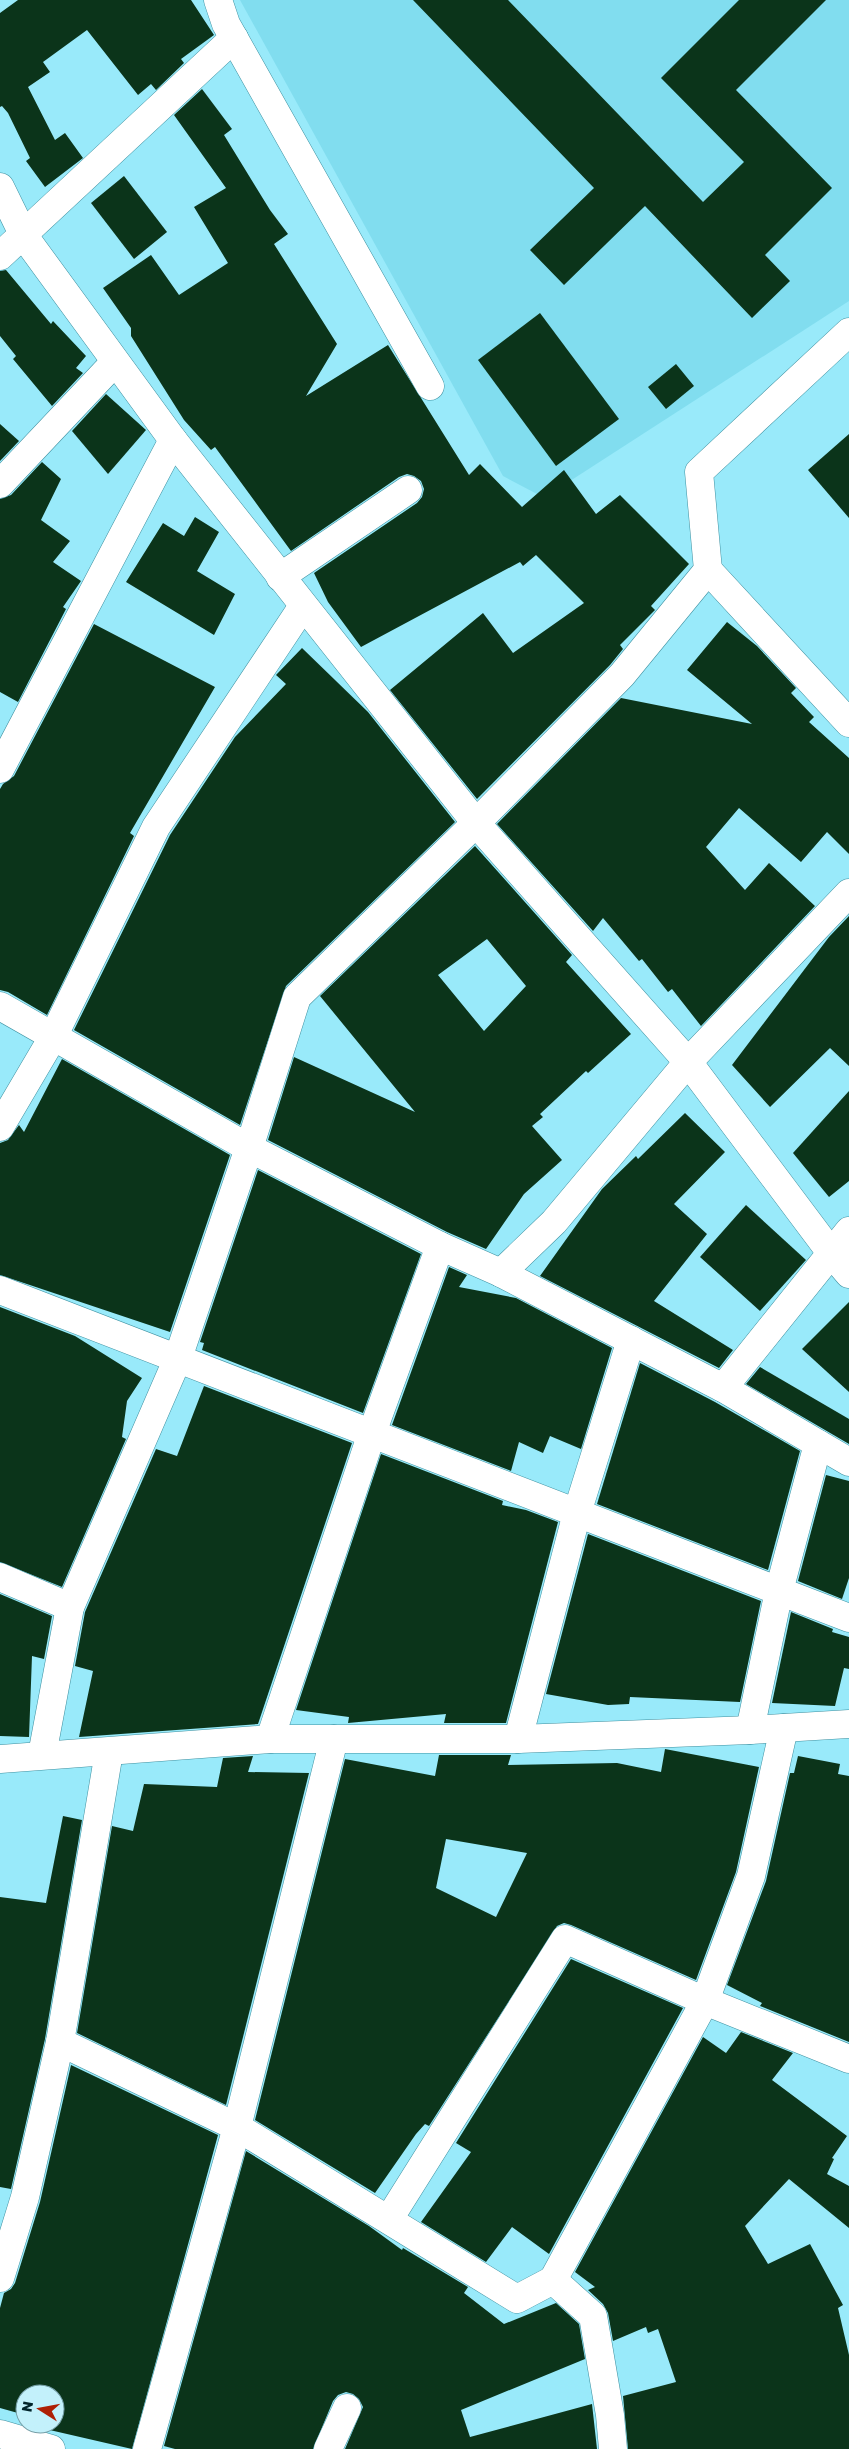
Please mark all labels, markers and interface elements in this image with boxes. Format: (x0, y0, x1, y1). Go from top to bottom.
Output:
north arrow (15, 2384, 65, 2434)
text: N (17, 2400, 36, 2413)

